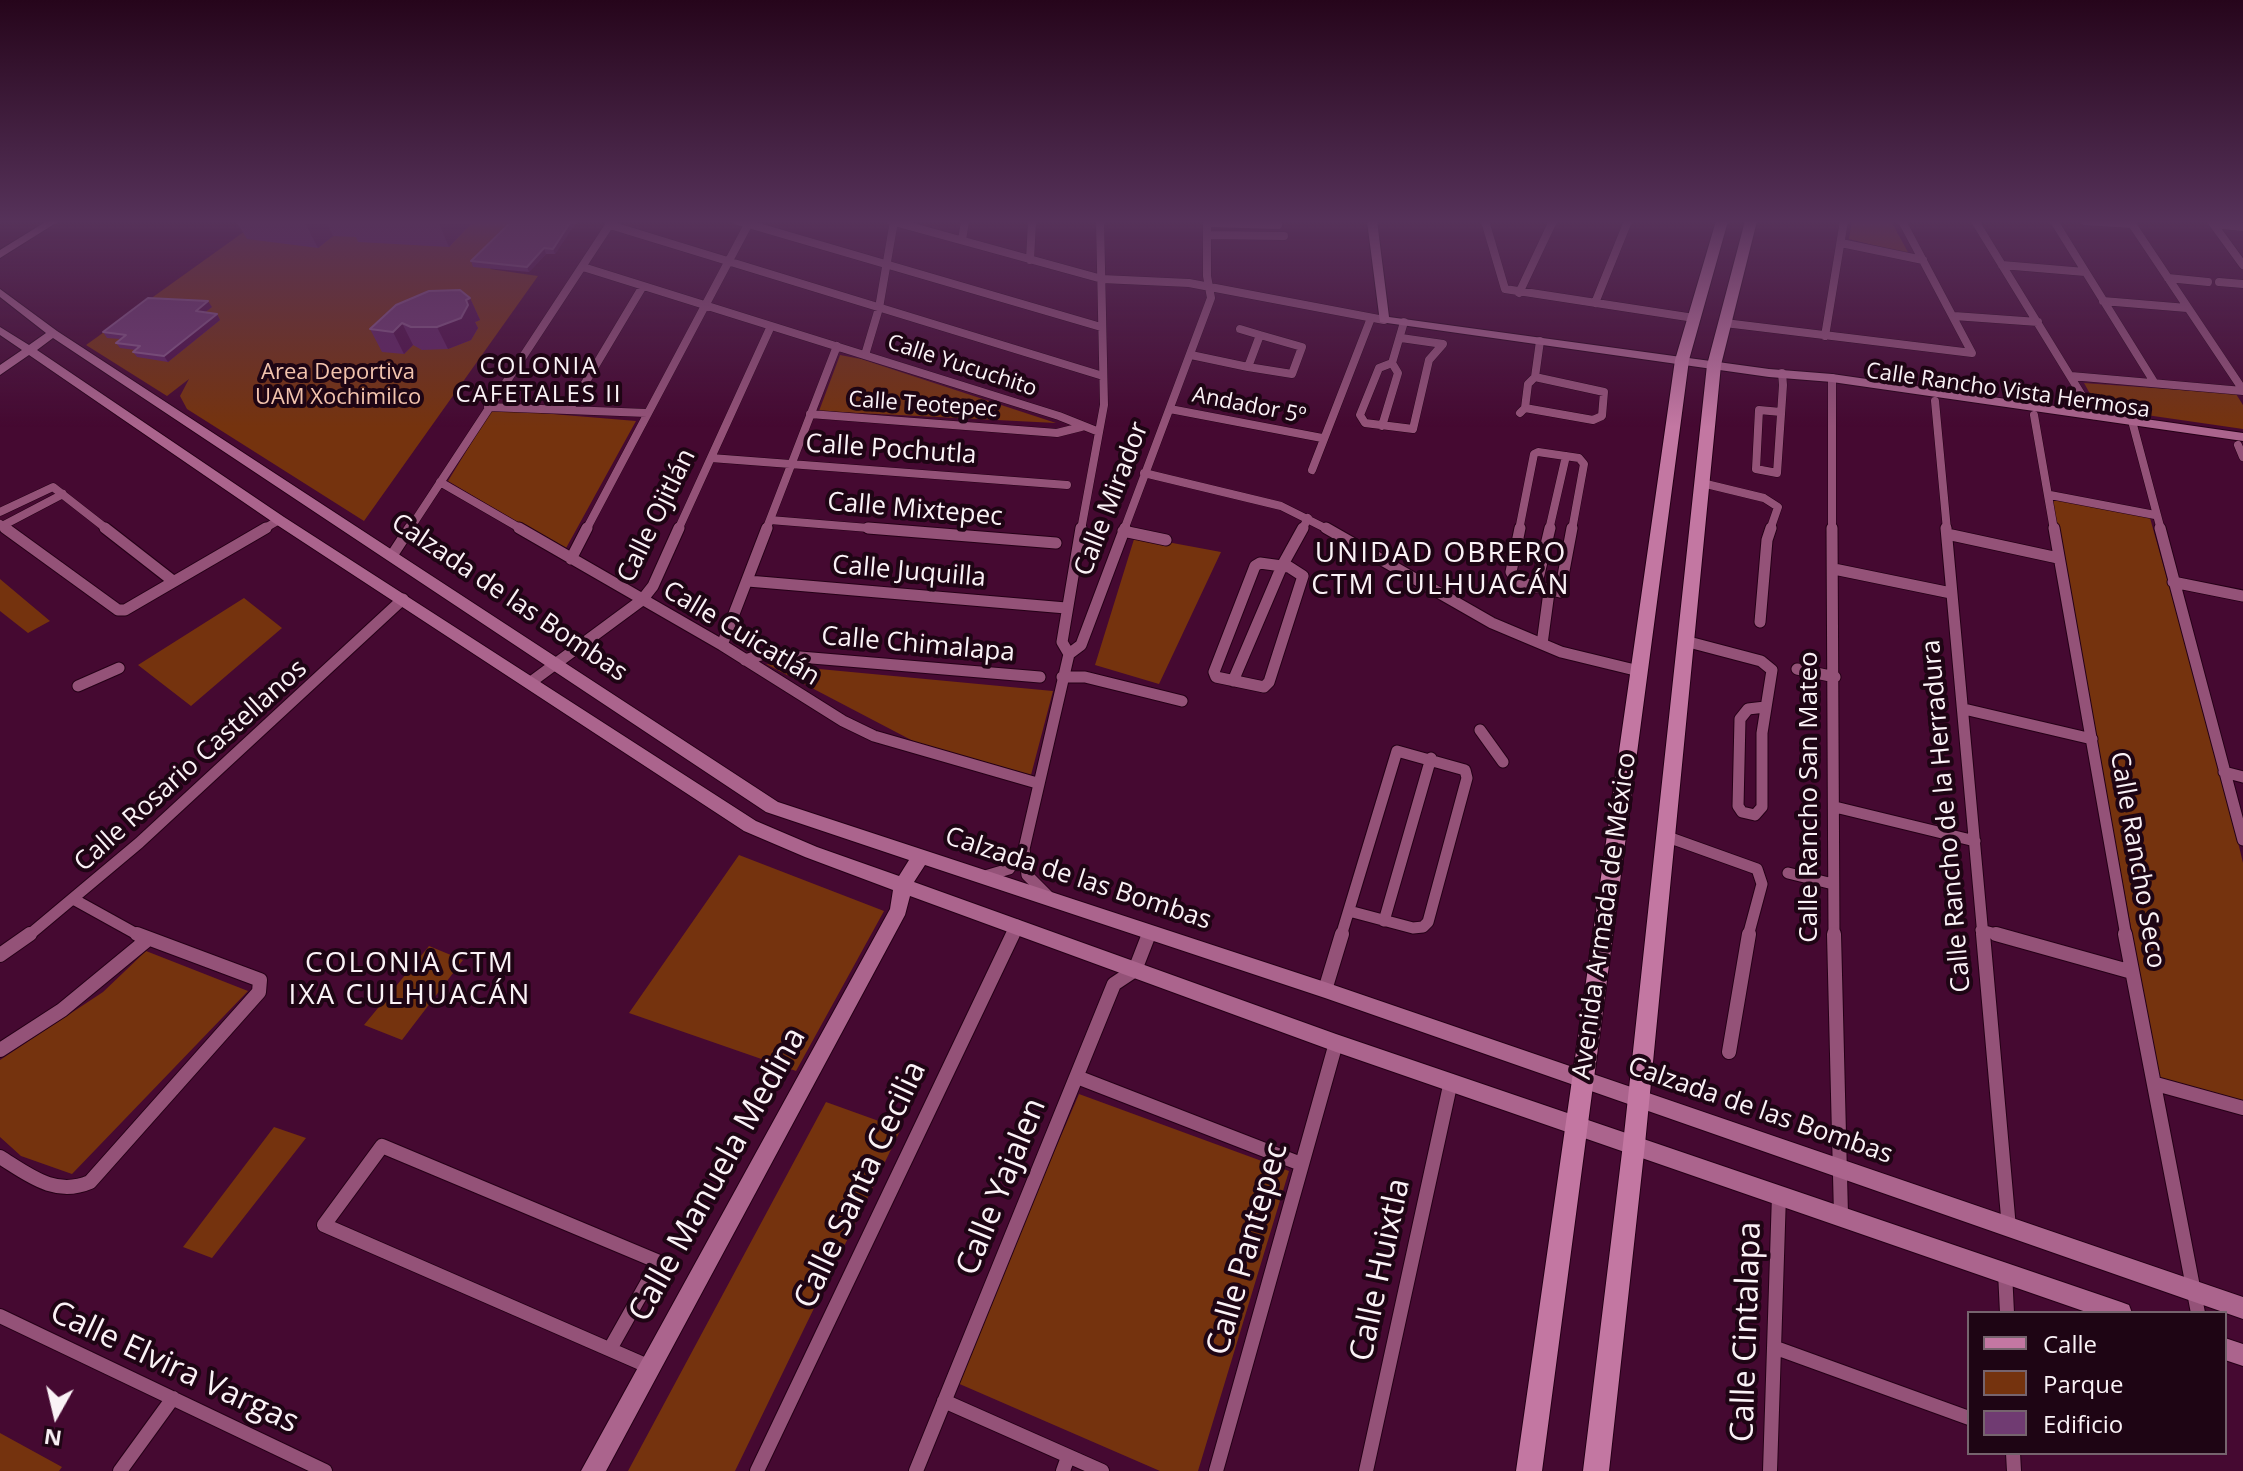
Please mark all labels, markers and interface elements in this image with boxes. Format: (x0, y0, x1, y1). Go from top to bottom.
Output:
street label: Calle Yucuchito (884, 329, 1040, 403)
district label: COLONIA CAFETALES II (455, 353, 623, 409)
street label: Calle Rancho Vista Hermosa (1864, 358, 2152, 424)
park label: Area Deportiva UAM Xochimilco (255, 360, 421, 412)
street label: Andador 5º (1190, 382, 1308, 430)
street label: Calle Teotepec (848, 387, 998, 423)
street label: Calle Mirador (1068, 418, 1156, 580)
street label: Calle Pochutla (805, 428, 977, 472)
street label: Calle Ojitlán (611, 444, 703, 588)
street label: Calle Mixtepec (826, 487, 1004, 533)
street label: Calzada de las Bombas (385, 507, 633, 689)
district label: UNIDAD OBRERO CTM CULHUACÁN (1311, 537, 1571, 603)
street label: Calle Juquilla (831, 550, 987, 594)
street label: Calle Cuicatlán (657, 575, 825, 693)
street label: Calle Chimalapa (820, 621, 1016, 669)
street label: Calle Rancho de la Herradura (1916, 638, 1978, 994)
street label: Calle Rancho San Mateo (1794, 651, 1826, 943)
street label: Calle Rosario Castellanos (68, 653, 314, 879)
street label: Calle Rancho Seco (2103, 749, 2171, 971)
street label: Avenida Armada de México (1567, 751, 1643, 1081)
street label: Calzada de las Bombas (941, 821, 1215, 937)
district label: COLONIA CTM IXA CULHUACÁN (289, 947, 531, 1013)
street label: Calle Manuela Medina (621, 1021, 815, 1329)
street label: Calzada de las Bombas (1624, 1051, 1896, 1171)
street label: Calle Santa Cecilia (787, 1055, 935, 1315)
street label: Calle Yajalen (949, 1093, 1055, 1281)
street label: Calle Pantepec (1199, 1138, 1297, 1360)
street label: Calle Huixtla (1343, 1175, 1419, 1365)
street label: Calle Cintalapa (1724, 1221, 1770, 1443)
street label: Calle Elvira Vargas (44, 1294, 304, 1442)
legend (1967, 1311, 2227, 1455)
text: Calle (2043, 1327, 2097, 1360)
text: Parque (2043, 1367, 2123, 1400)
north arrow (16, 1375, 96, 1455)
text: Edificio (2043, 1407, 2123, 1440)
text: N (42, 1423, 64, 1455)

